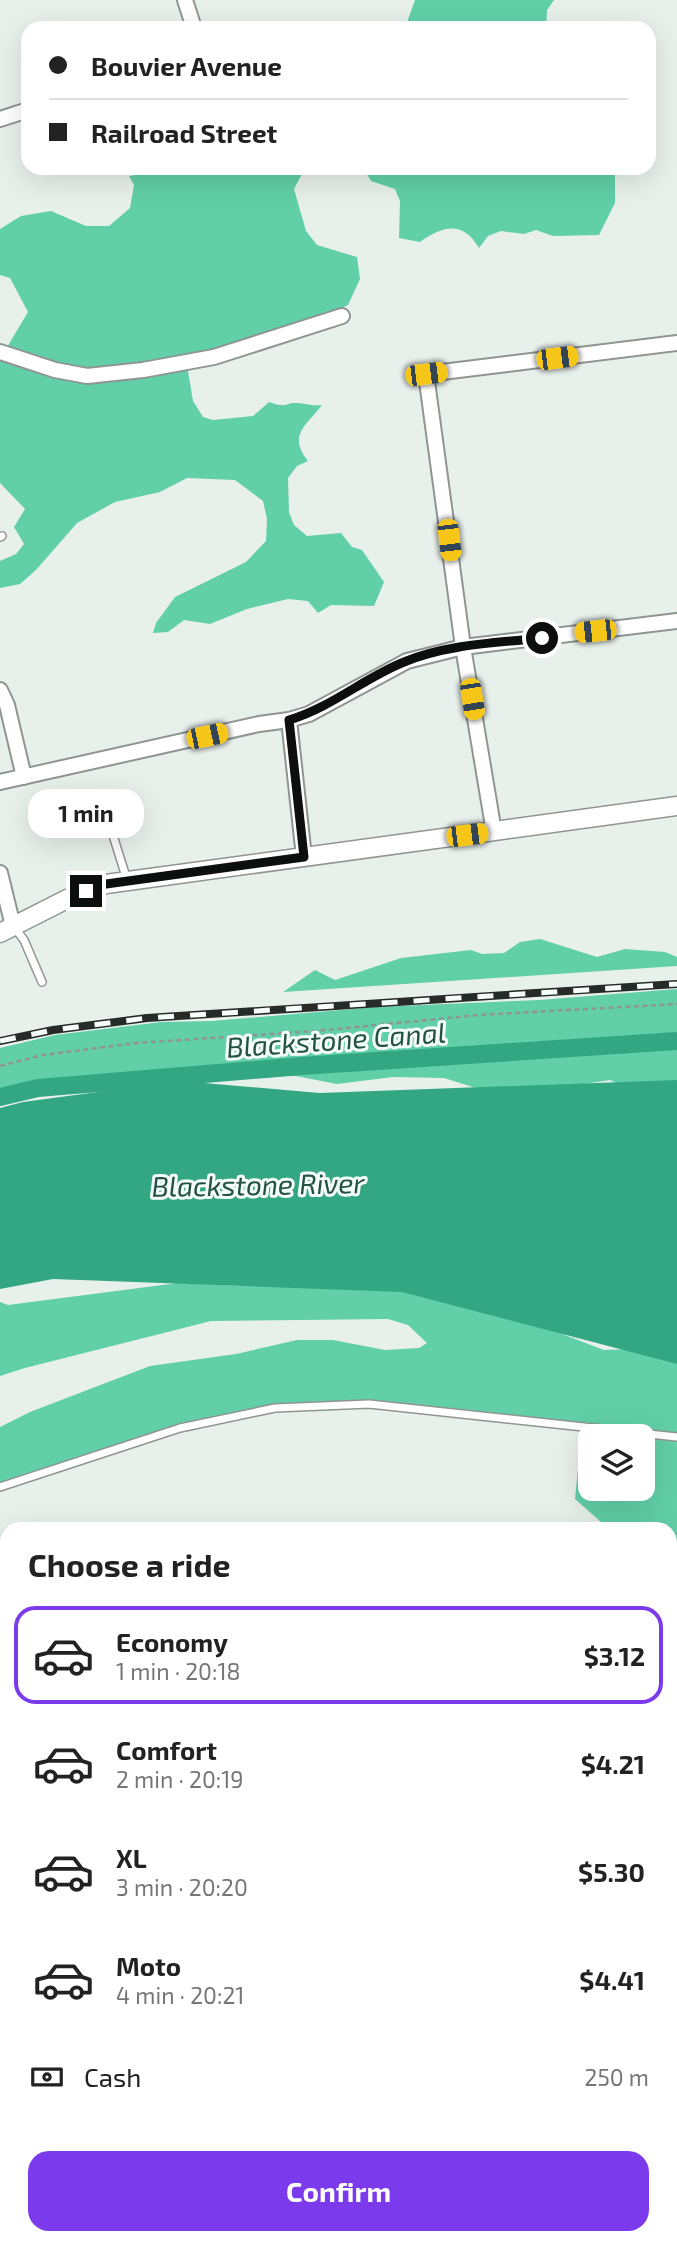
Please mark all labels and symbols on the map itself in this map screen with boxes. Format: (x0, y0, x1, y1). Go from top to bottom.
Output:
car (535, 345, 580, 371)
car (404, 361, 449, 387)
car (437, 518, 462, 562)
car (574, 618, 617, 644)
route start (526, 622, 558, 654)
car (459, 677, 486, 721)
car (185, 721, 230, 751)
callout: 1 min (28, 790, 144, 838)
car (445, 822, 490, 848)
route end (70, 875, 102, 907)
water label: Blackstone Canal (225, 1014, 447, 1064)
water label: Blackstone River (151, 1165, 366, 1203)

